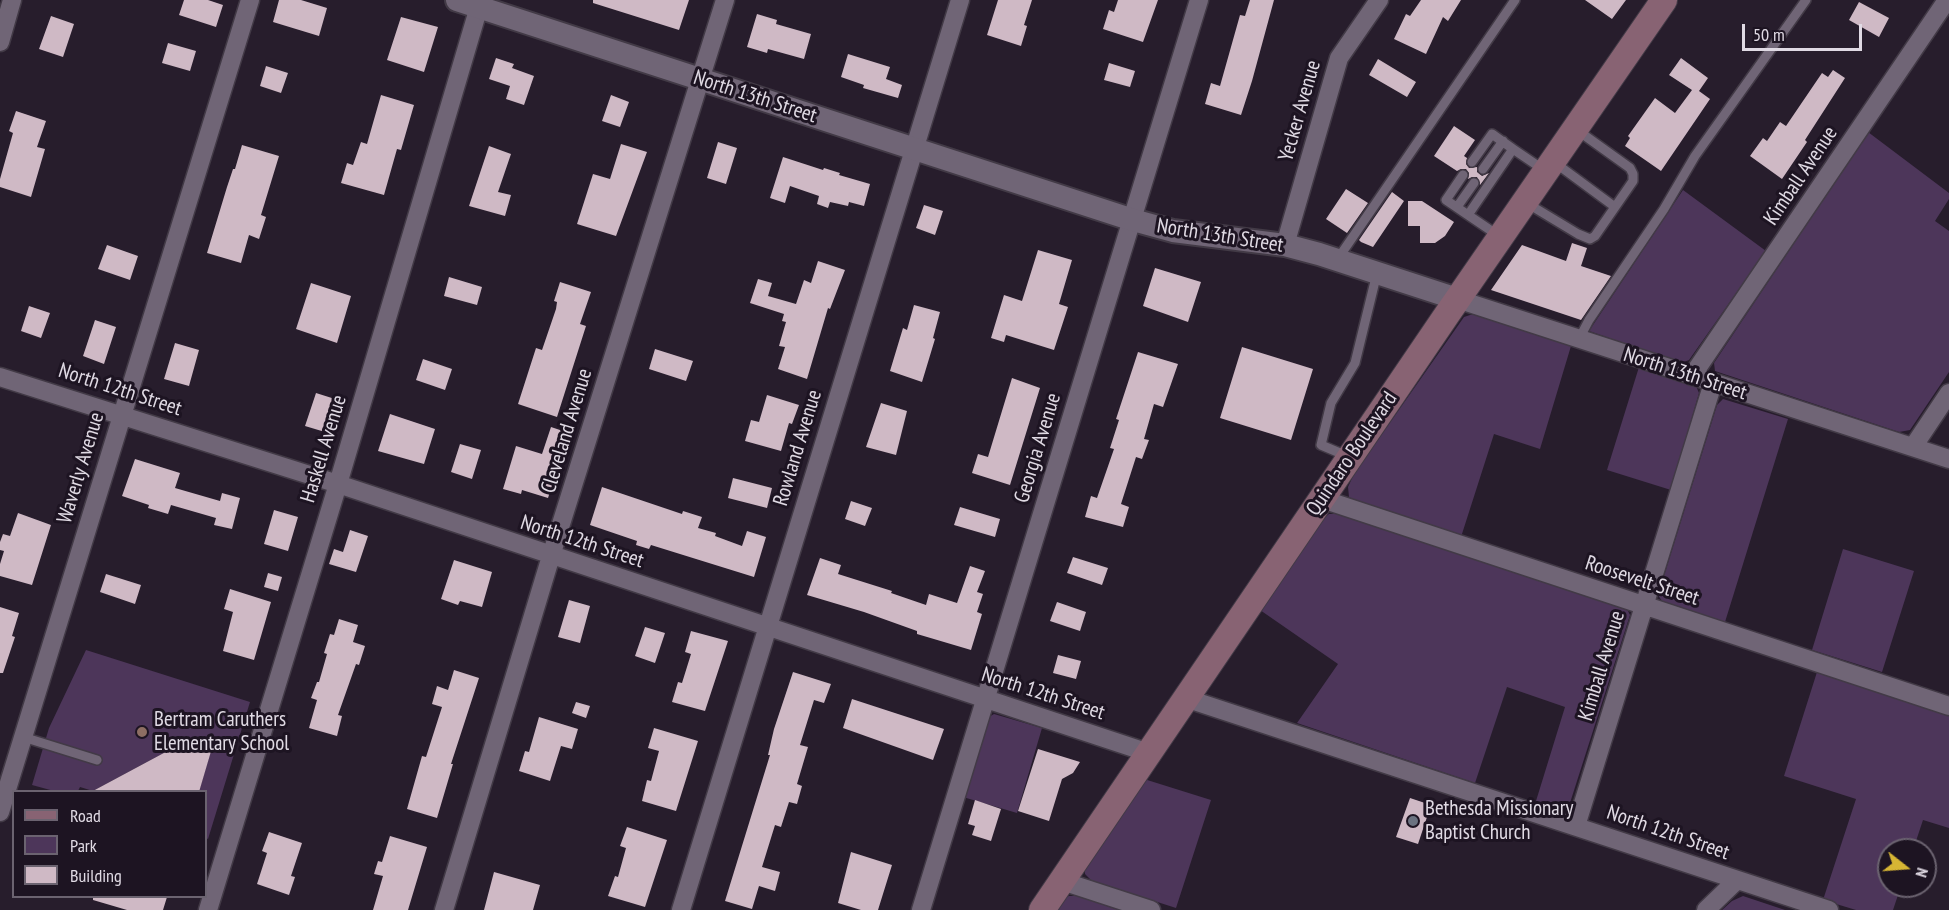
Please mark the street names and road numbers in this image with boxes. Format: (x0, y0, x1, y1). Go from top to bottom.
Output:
street label: Yecker Avenue (1274, 58, 1326, 164)
street label: North 13th Street (690, 65, 820, 129)
street label: Kimball Avenue (1759, 122, 1843, 230)
street label: North 13th Street (1155, 214, 1285, 258)
street label: North 13th Street (1620, 342, 1750, 406)
street label: North 12th Street (55, 358, 185, 422)
street label: Cleveland Avenue (536, 366, 598, 496)
street label: Rowland Avenue (768, 387, 828, 509)
street label: Quindaro Boulevard (1301, 387, 1403, 521)
street label: Georgia Avenue (1009, 390, 1067, 506)
street label: Haskell Avenue (296, 392, 352, 506)
street label: Waverly Avenue (52, 409, 110, 527)
street label: North 12th Street (517, 510, 647, 574)
street label: Roosevelt Street (1582, 551, 1702, 611)
street label: Kimball Avenue (1573, 608, 1631, 724)
street label: North 12th Street (978, 662, 1108, 726)
street label: North 12th Street (1603, 800, 1733, 866)

